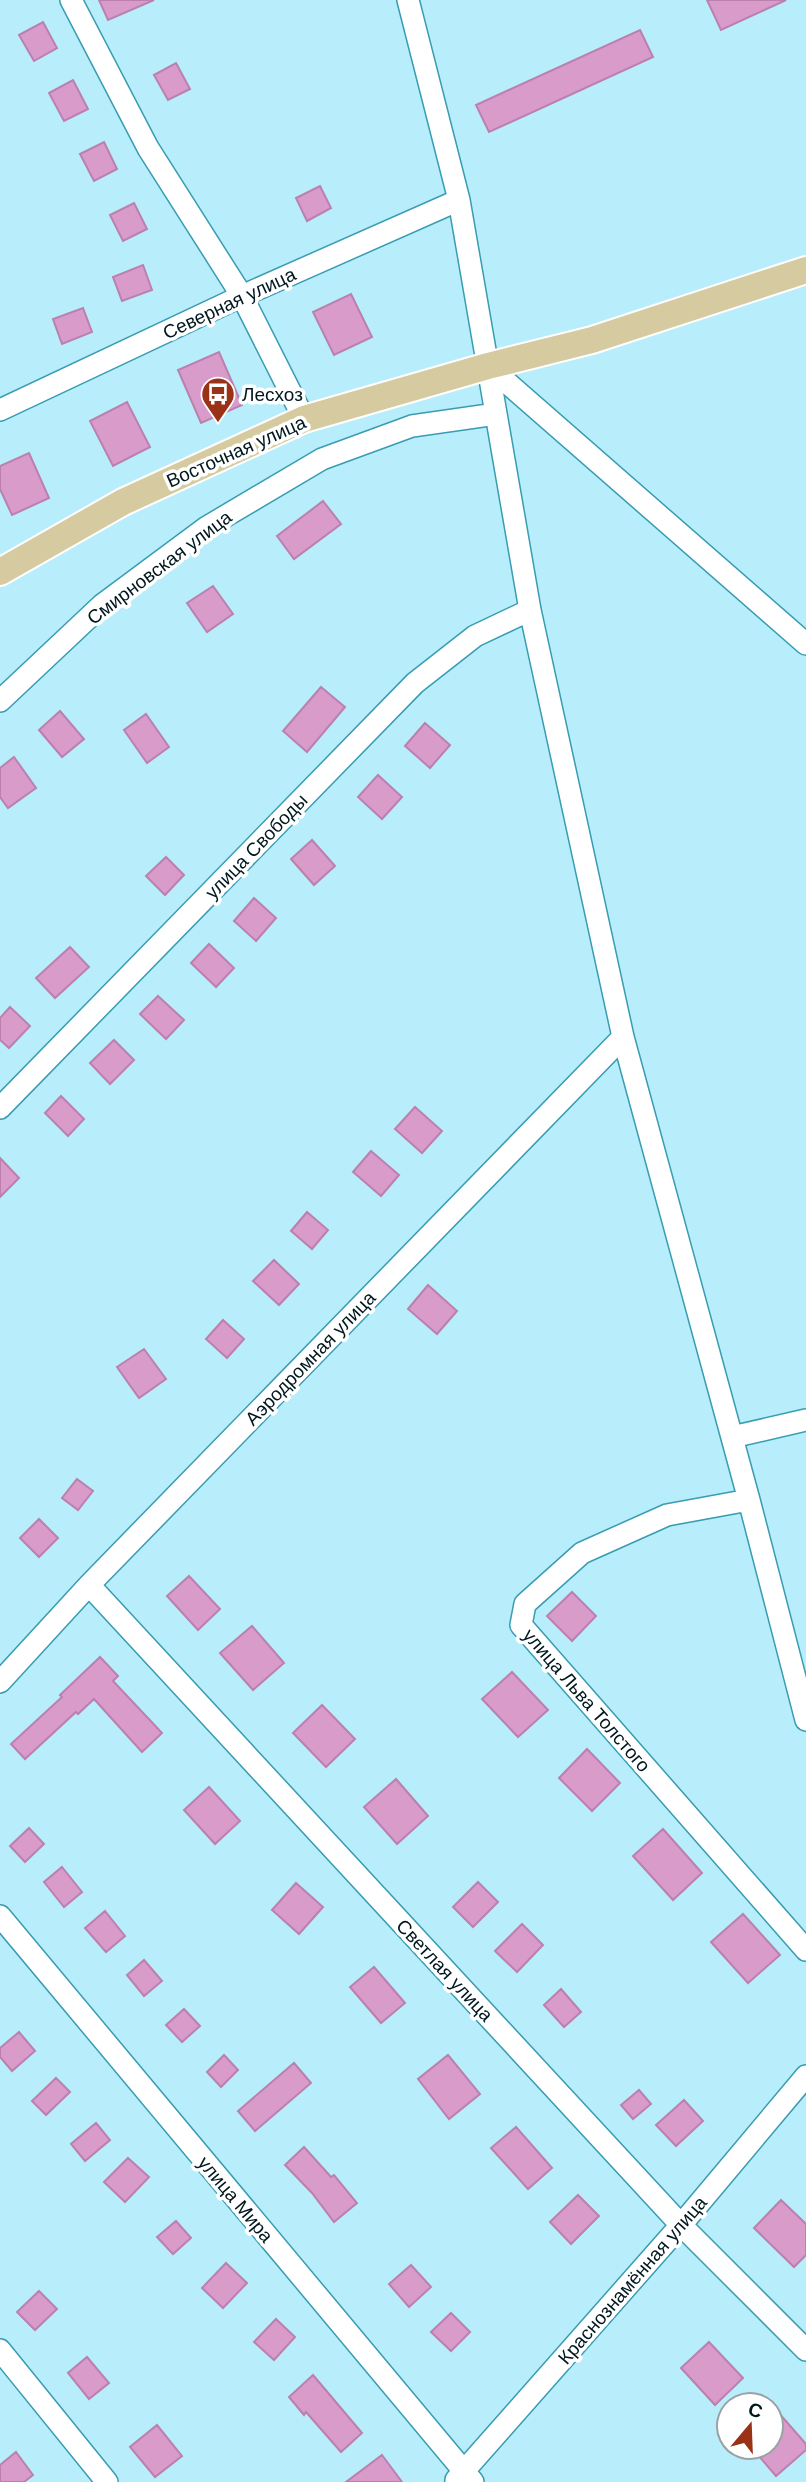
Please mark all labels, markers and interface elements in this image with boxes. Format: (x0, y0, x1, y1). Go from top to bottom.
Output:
street label: Северная улица (159, 263, 299, 343)
bus stop icon: Лесхоз (199, 375, 237, 424)
place label: Лесхоз (242, 384, 303, 405)
street label: Восточная улица (163, 411, 309, 492)
street label: Смирновская улица (83, 506, 236, 629)
street label: улица Свободы (201, 790, 312, 903)
street label: Аэродромная улица (241, 1287, 380, 1430)
street label: улица Льва Толстого (519, 1625, 654, 1776)
street label: Светлая улица (392, 1915, 497, 2026)
street label: улица Мира (194, 2152, 278, 2247)
street label: Краснознамённая улица (554, 2192, 711, 2368)
north arrow (715, 2391, 785, 2461)
text: С (745, 2398, 766, 2423)

